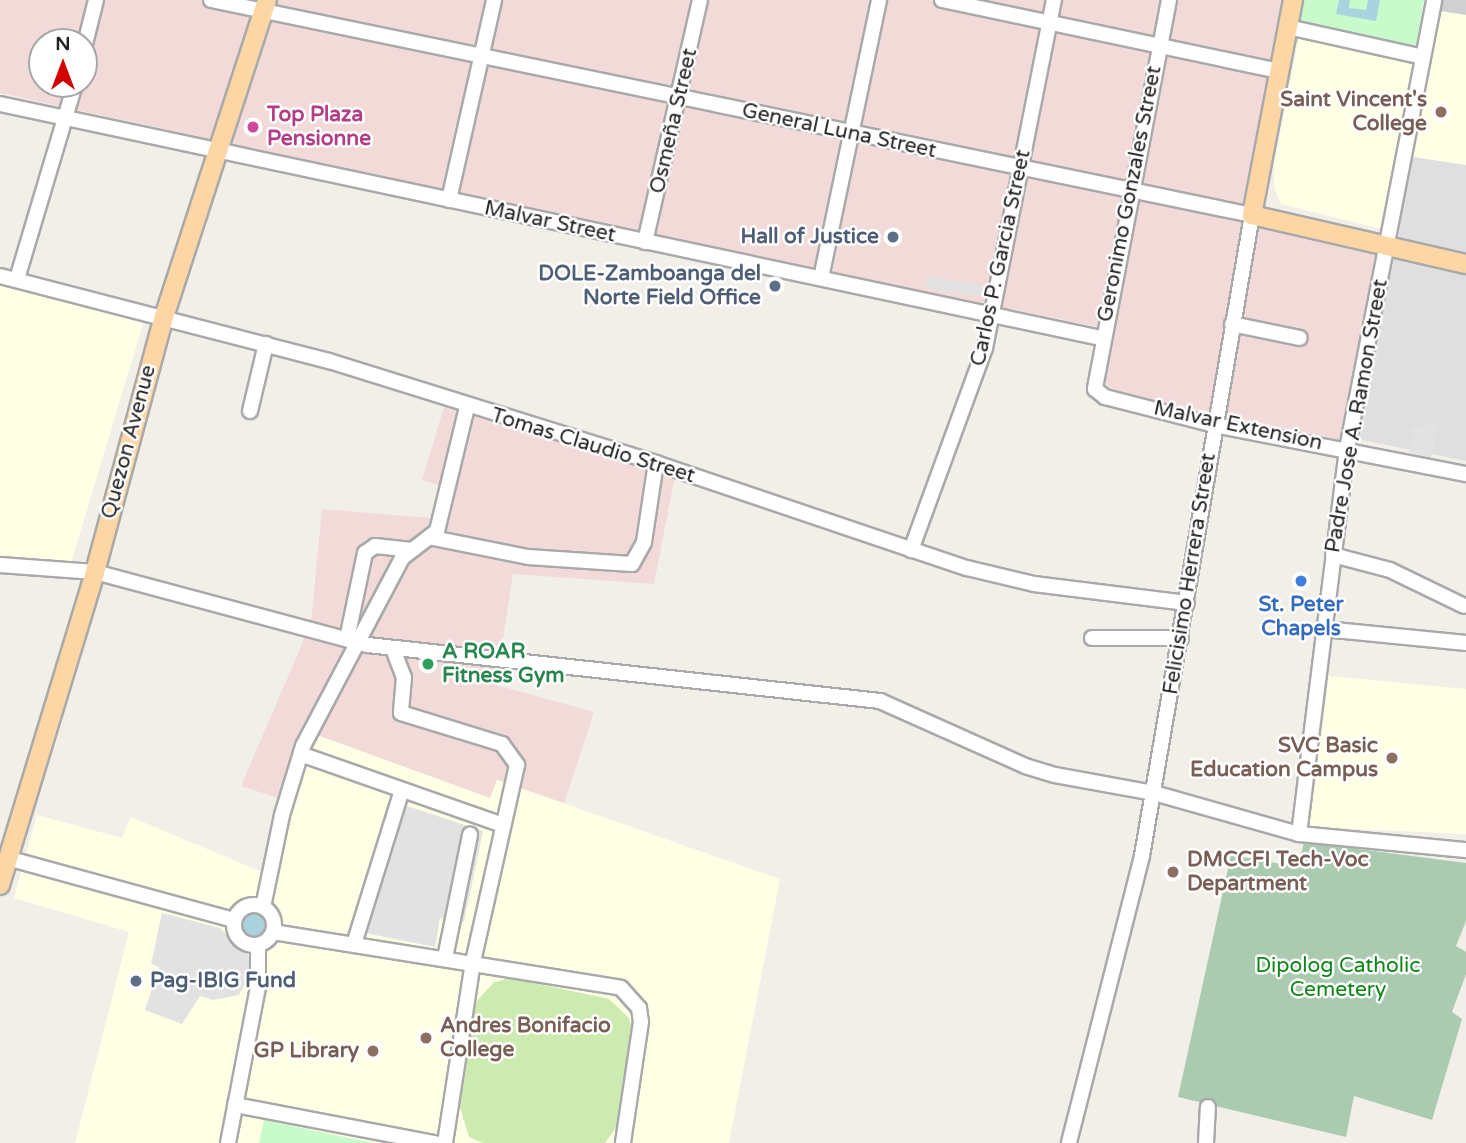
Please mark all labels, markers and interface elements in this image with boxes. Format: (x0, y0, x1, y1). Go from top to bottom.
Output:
north arrow (28, 28, 98, 98)
text: N (55, 33, 71, 55)
street label: Osmeña Street (645, 46, 703, 196)
street label: Geronimo Gonzales Street (1093, 64, 1167, 324)
place label: Saint Vincent's College (1280, 87, 1427, 137)
street label: General Luna Street (740, 98, 938, 164)
place label: Top Plaza Pensionne (267, 102, 371, 152)
marker: Saint Vincent's College (1433, 104, 1449, 120)
marker: Top Plaza Pensionne (245, 119, 261, 135)
street label: Carlos P. Garcia Street (966, 148, 1036, 368)
street label: Malvar Street (482, 196, 618, 248)
place label: Hall of Justice (740, 224, 879, 250)
marker: Hall of Justice (885, 229, 901, 245)
place label: DOLE-Zamboanga del Norte Field Office (538, 261, 761, 311)
street label: Padre Jose A. Ramon Street (1321, 277, 1393, 555)
marker: DOLE-Zamboanga del Norte Field Office (767, 278, 783, 294)
street label: Quezon Avenue (96, 362, 162, 522)
street label: Malvar Extension (1151, 396, 1325, 456)
street label: Tomas Claudio Street (488, 403, 698, 489)
street label: Felicisimo Herrera Street (1158, 452, 1222, 696)
marker: St. Peter Chapels (1293, 573, 1309, 589)
place label: St. Peter Chapels (1259, 592, 1343, 642)
place label: A ROAR Fitness Gym (442, 639, 565, 689)
marker: A ROAR Fitness Gym (420, 656, 436, 672)
place label: SVC Basic Education Campus (1190, 733, 1378, 783)
marker: SVC Basic Education Campus (1384, 750, 1400, 766)
place label: DMCCFI Tech-Voc Department (1187, 847, 1369, 897)
marker: DMCCFI Tech-Voc Department (1165, 864, 1181, 880)
park label: Dipolog Catholic Cemetery (1256, 953, 1420, 1003)
place label: Pag-IBIG Fund (150, 968, 296, 994)
marker: Pag-IBIG Fund (128, 973, 144, 989)
place label: Andres Bonifacio College (440, 1013, 611, 1063)
marker: Andres Bonifacio College (418, 1030, 434, 1046)
place label: GP Library (254, 1038, 359, 1064)
marker: GP Library (365, 1043, 381, 1059)

